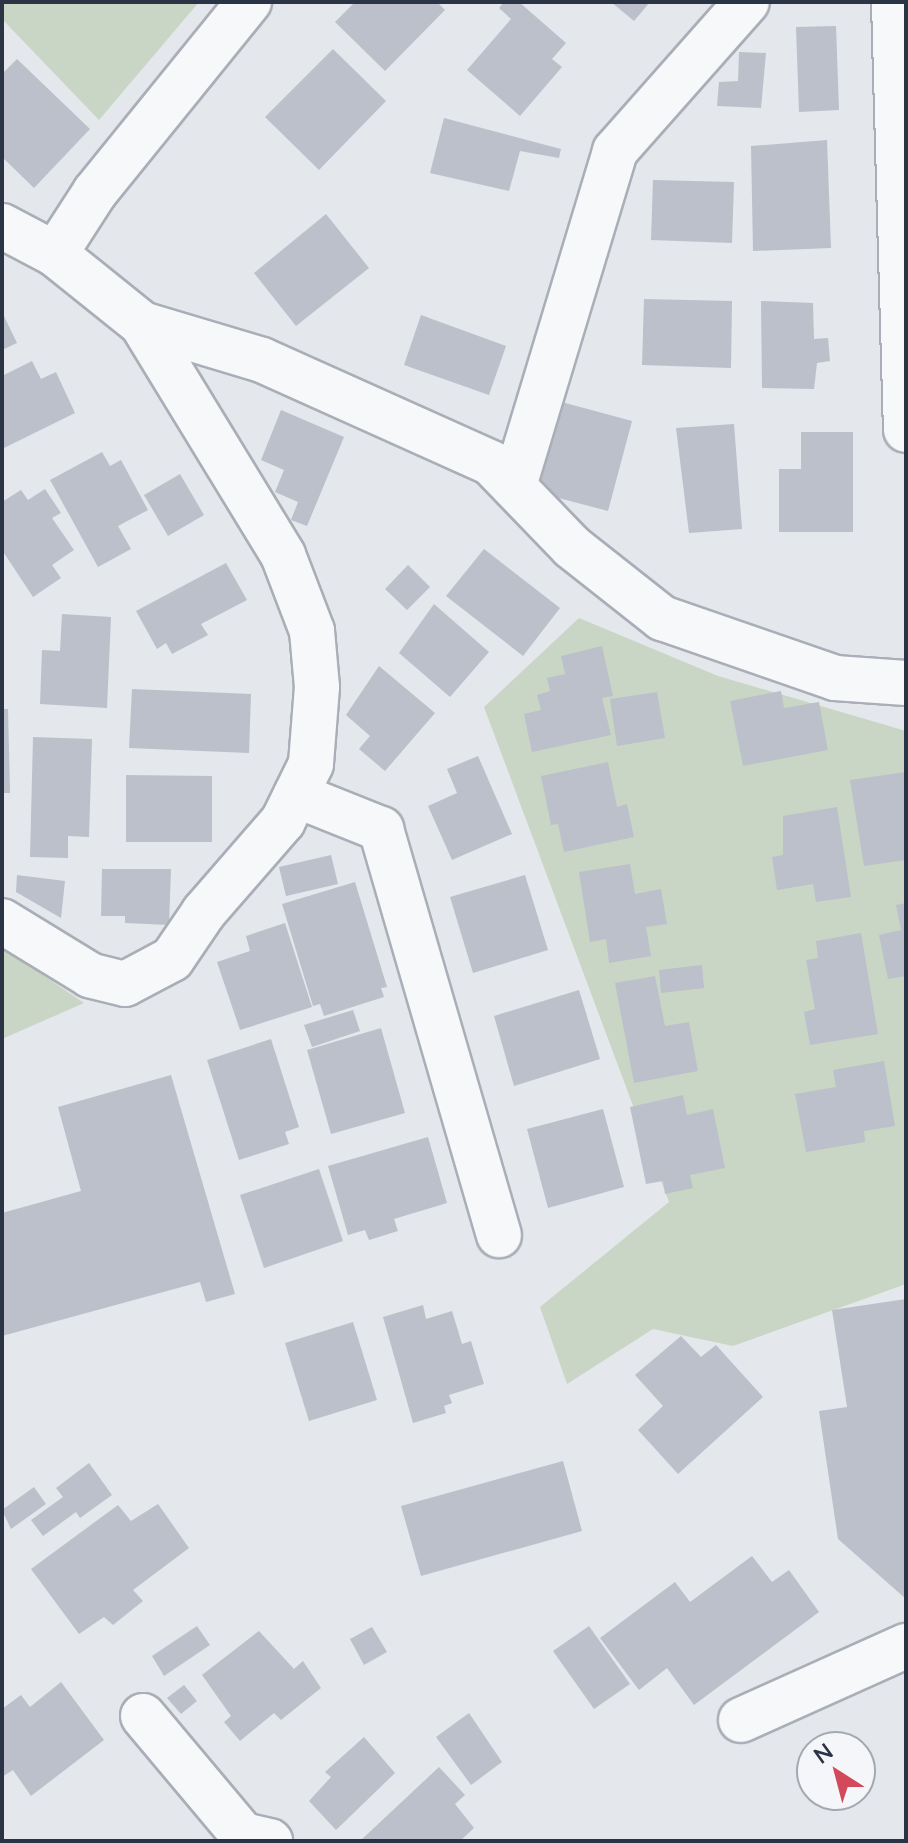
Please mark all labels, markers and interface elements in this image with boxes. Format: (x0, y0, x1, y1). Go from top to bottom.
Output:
north arrow (796, 1731, 876, 1811)
text: N (808, 1737, 838, 1769)

